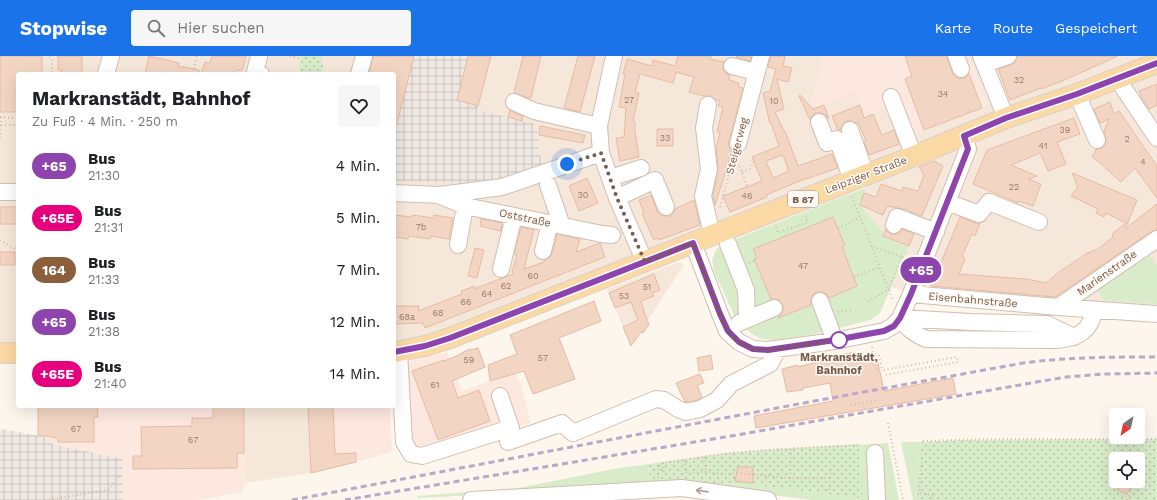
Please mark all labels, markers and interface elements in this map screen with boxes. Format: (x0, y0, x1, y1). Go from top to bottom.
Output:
search box (131, 10, 411, 46)
text: Stopwise (20, 17, 107, 40)
icon: search (145, 17, 167, 39)
text: Hier suchen (177, 19, 265, 37)
text: Karte (935, 20, 971, 36)
text: Route (993, 20, 1033, 36)
text: Gespeichert (1055, 20, 1137, 36)
house number: 32 (1014, 75, 1024, 85)
button: heart (338, 85, 380, 127)
text: Markranstädt, Bahnhof (32, 87, 250, 110)
house number: 34 (938, 89, 949, 99)
house number: 27 (624, 95, 634, 105)
house number: 10 (769, 96, 779, 106)
text: Zu Fuß · 4 Min. · 250 m (32, 114, 178, 129)
street label: Steigerweg (723, 116, 751, 176)
house number: 39 (1060, 125, 1070, 135)
house number: 33 (660, 133, 670, 143)
house number: 2 (1124, 134, 1130, 144)
house number: 41 (1039, 141, 1047, 151)
text: Bus (88, 150, 116, 168)
street label: Leipziger Straße (823, 153, 909, 197)
your location (557, 154, 577, 174)
text: 4 Min. (336, 157, 380, 175)
house number: 4 (1140, 157, 1146, 167)
text: +65 (41, 158, 67, 174)
text: 21:30 (88, 168, 120, 183)
house number: 22 (1009, 182, 1019, 192)
house number: 30 (578, 190, 589, 200)
house number: 46 (742, 191, 752, 201)
road number: B 87 (788, 191, 818, 207)
text: Bus (94, 202, 122, 220)
street label: Oststraße (498, 206, 552, 230)
text: 5 Min. (336, 209, 380, 227)
text: +65E (40, 210, 74, 226)
text: 21:31 (94, 220, 123, 235)
house number: 7b (416, 222, 427, 232)
street label: Marienstraße (1075, 248, 1139, 298)
text: Bus (88, 254, 116, 272)
line badge: +65 (898, 257, 944, 283)
text: 7 Min. (337, 261, 380, 279)
house number: 47 (798, 261, 808, 271)
text: 164 (42, 262, 66, 278)
text: +65 (908, 262, 934, 278)
house number: 60 (527, 271, 539, 281)
text: 21:33 (88, 272, 120, 287)
house number: 62 (501, 281, 511, 291)
house number: 51 (643, 282, 651, 292)
house number: 64 (482, 289, 493, 299)
street label: Eisenbahnstraße (928, 290, 1018, 310)
house number: 53 (619, 291, 629, 301)
house number: 66 (461, 297, 471, 307)
text: Bus (88, 306, 116, 324)
house number: 68 (432, 308, 444, 318)
house number: 68a (399, 312, 415, 322)
text: 12 Min. (330, 313, 380, 331)
text: +65 (41, 314, 67, 330)
text: 21:38 (88, 324, 120, 339)
marker: Markranstädt, Bahnhof (830, 331, 848, 349)
place label: Markranstädt, Bahnhof (800, 351, 878, 377)
house number: 57 (538, 353, 548, 363)
house number: 59 (464, 355, 474, 365)
text: Bus (94, 358, 122, 376)
text: 14 Min. (330, 365, 380, 383)
text: +65E (40, 366, 74, 382)
text: 21:40 (94, 376, 127, 391)
house number: 61 (431, 380, 439, 390)
north arrow (1109, 408, 1145, 444)
map controls (1109, 408, 1145, 488)
house number: 67 (71, 424, 81, 434)
house number: 67 (188, 435, 198, 445)
button: locate (1109, 452, 1145, 488)
one-way arrow (696, 487, 709, 495)

